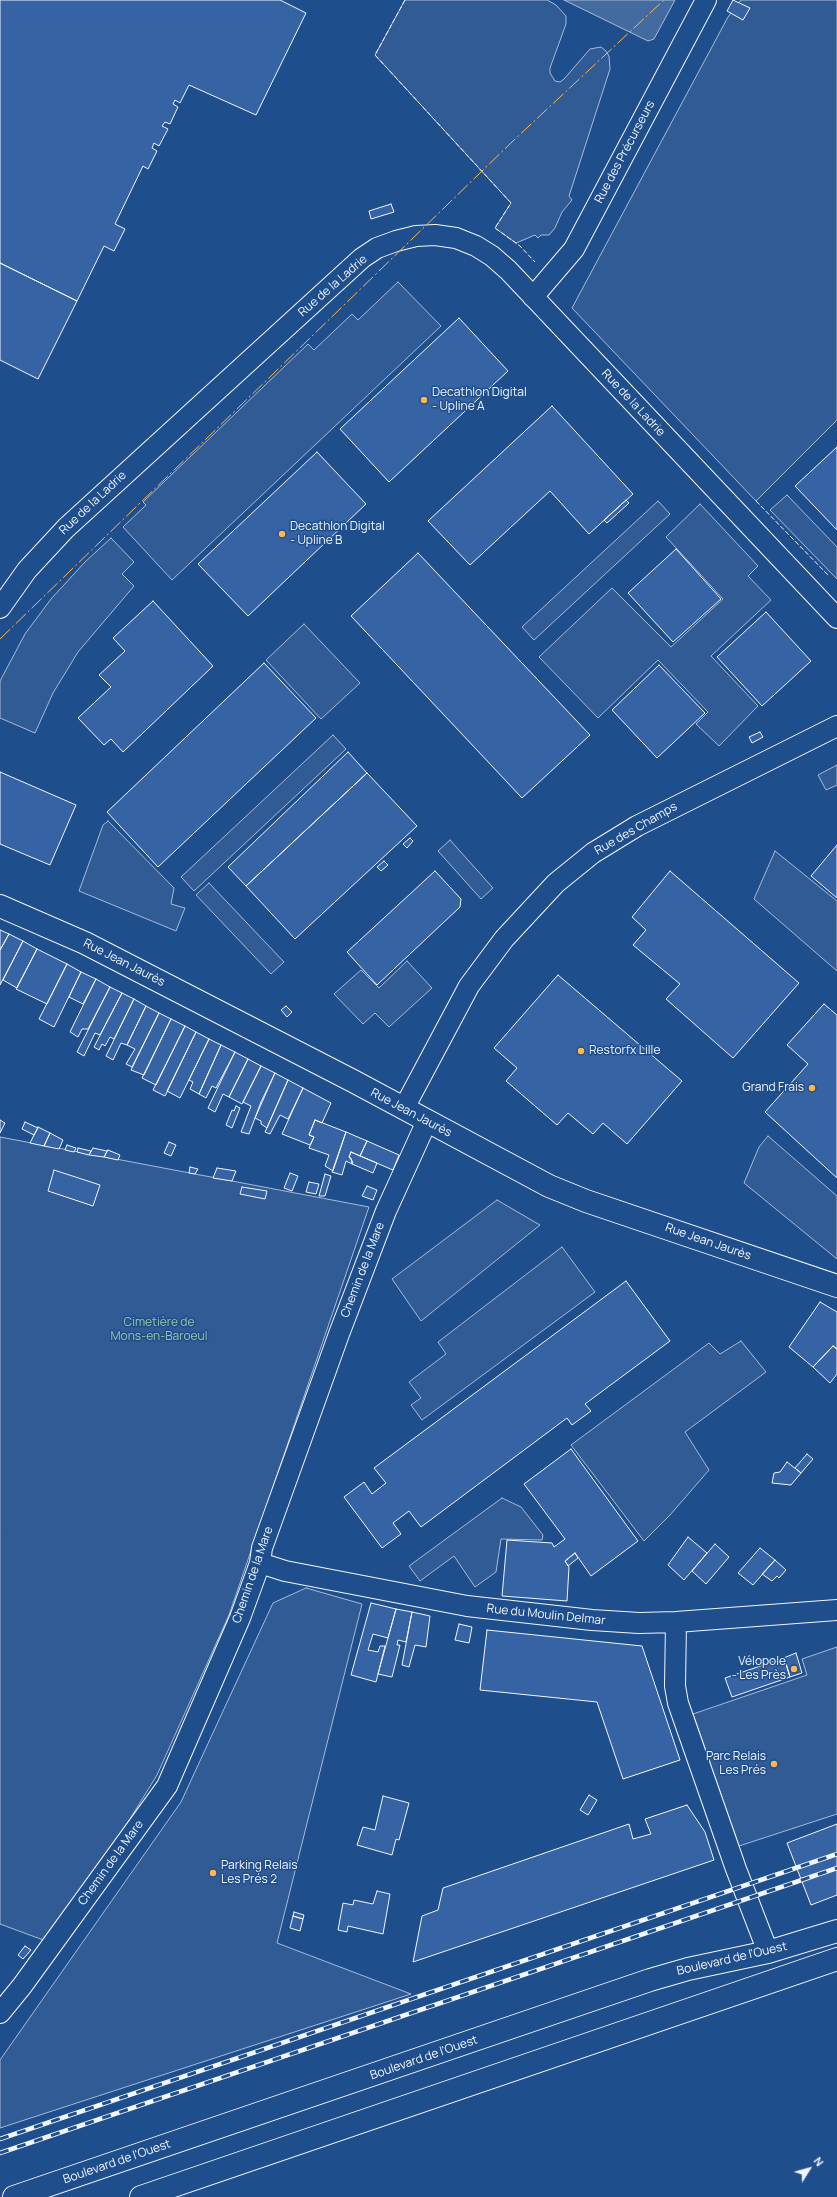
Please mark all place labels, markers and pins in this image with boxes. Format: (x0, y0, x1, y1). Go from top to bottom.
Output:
place label: Decathlon Digital - Upline A (432, 386, 527, 414)
marker: Decathlon Digital - Upline A (419, 395, 429, 405)
place label: Decathlon Digital - Upline B (290, 520, 385, 548)
marker: Decathlon Digital - Upline B (277, 529, 287, 539)
place label: Restorfx Lille (589, 1044, 660, 1058)
marker: Restorfx Lille (576, 1046, 586, 1056)
place label: Grand Frais (742, 1081, 804, 1095)
marker: Grand Frais (807, 1083, 817, 1093)
place label: Vélopole - Les Près (732, 1655, 786, 1683)
marker: Vélopole - Les Près (789, 1664, 799, 1674)
place label: Parc Relais Les Prés (706, 1750, 766, 1778)
marker: Parc Relais Les Prés (769, 1759, 779, 1769)
place label: Parking Relais Les Prés 2 (221, 1859, 297, 1887)
marker: Parking Relais Les Prés 2 (208, 1868, 218, 1878)

